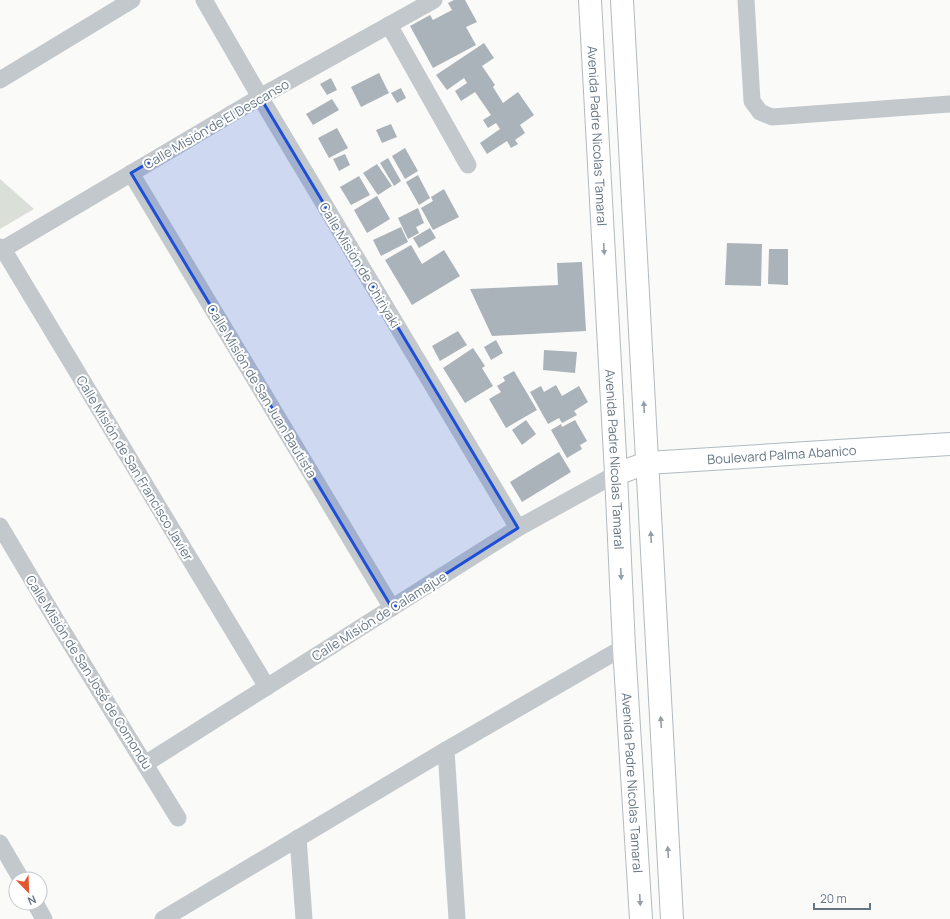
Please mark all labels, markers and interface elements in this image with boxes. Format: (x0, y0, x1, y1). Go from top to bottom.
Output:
street label: Avenida Padre Nicolas Tamaral (584, 45, 611, 226)
street label: Calle Misión de El Descanso (140, 75, 292, 173)
street label: Calle Misión de Chiriyaki (315, 199, 405, 331)
one-way arrow (600, 243, 607, 255)
street label: Calle Misión de San Juan Bautista (203, 301, 321, 481)
street label: Avenida Padre Nicolas Tamaral (601, 369, 628, 550)
street label: Calle Misión de San Francisco Javier (72, 372, 198, 564)
one-way arrow (641, 400, 647, 413)
street label: Boulevard Palma Abanico (707, 441, 857, 468)
one-way arrow (648, 530, 654, 543)
street label: Calle Misión de Calamajue (308, 567, 450, 665)
one-way arrow (617, 568, 624, 580)
street label: Calle Misión de San José de Comondu (22, 572, 156, 772)
street label: Avenida Padre Nicolas Tamaral (618, 692, 647, 874)
one-way arrow (658, 716, 665, 728)
one-way arrow (665, 846, 672, 858)
north arrow (8, 871, 48, 911)
scale bar (814, 885, 870, 911)
text: 20 m (820, 890, 847, 907)
text: N (25, 892, 39, 909)
one-way arrow (636, 894, 643, 906)

